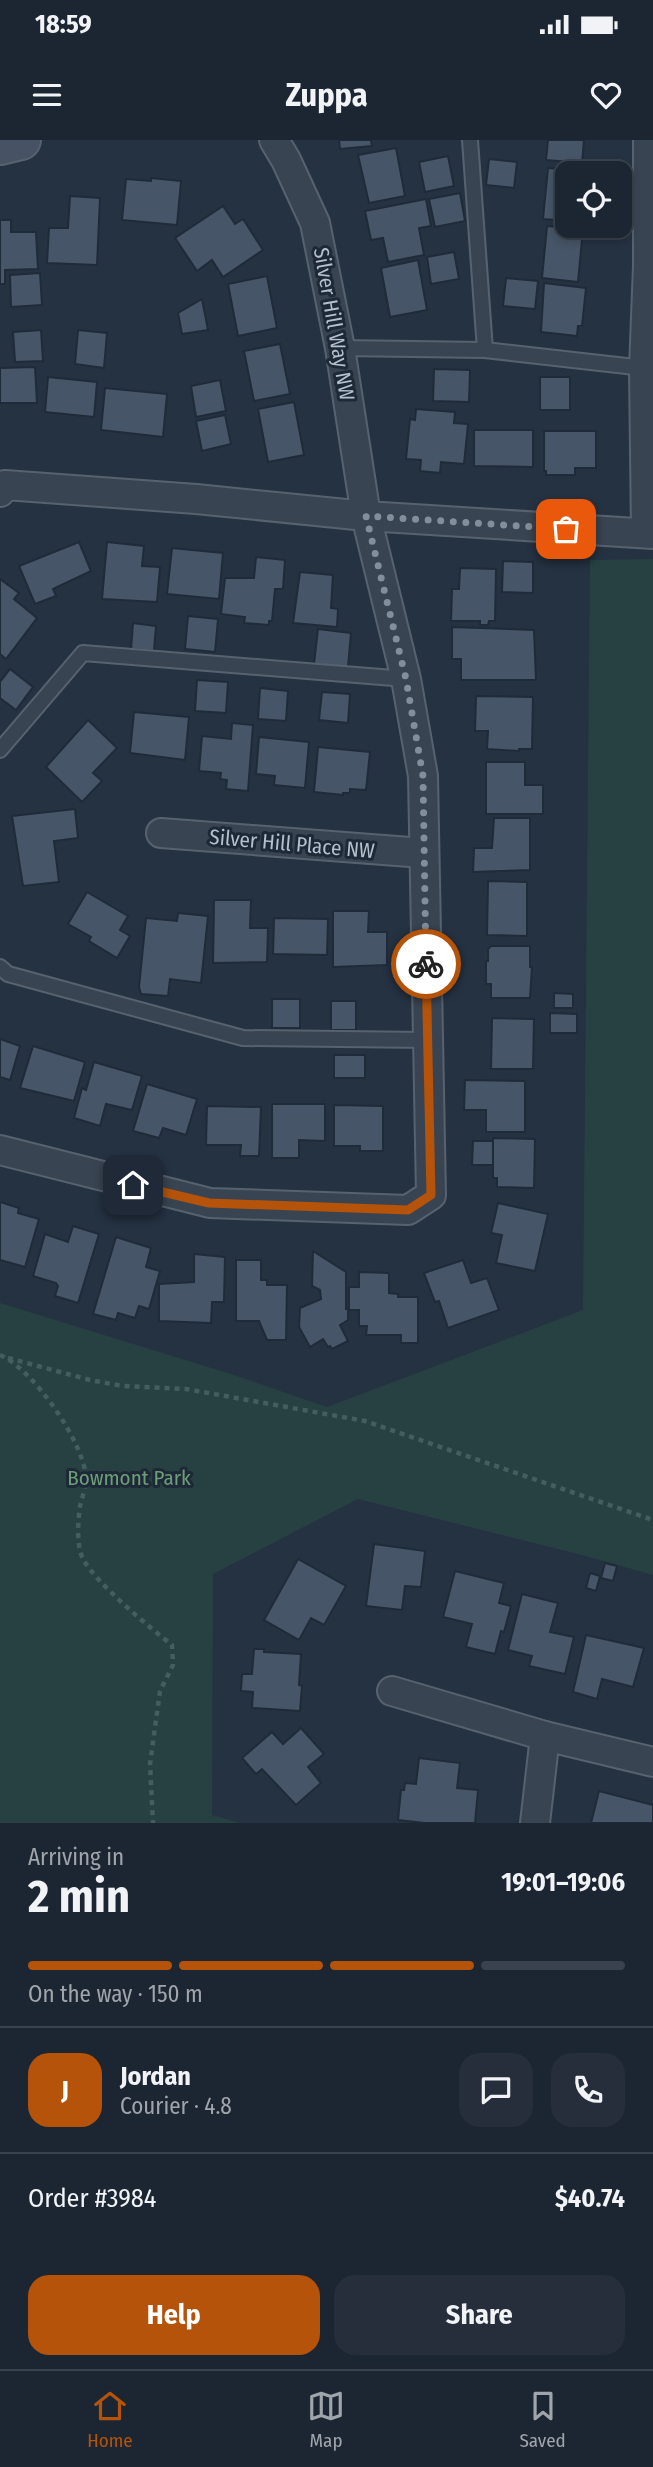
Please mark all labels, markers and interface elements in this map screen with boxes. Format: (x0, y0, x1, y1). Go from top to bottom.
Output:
text: 18:59 (35, 9, 92, 40)
icon: menu (28, 76, 66, 114)
text: Zuppa (285, 76, 368, 114)
icon: heart (587, 76, 625, 114)
map controls (555, 161, 632, 238)
button: locate (555, 161, 632, 238)
street label: Silver Hill Way NW (308, 245, 360, 403)
pin (536, 499, 596, 559)
icon: bag (547, 510, 585, 548)
street label: Silver Hill Place NW (208, 824, 376, 864)
courier (391, 929, 461, 999)
icon: bike (407, 945, 445, 983)
pin (103, 1155, 163, 1215)
icon: home (114, 1166, 152, 1204)
park label: Bowmont Park (67, 1465, 191, 1491)
text: Arriving in (28, 1843, 124, 1871)
text: 19:01–19:06 (501, 1867, 625, 1898)
text: 2 min (28, 1869, 130, 1924)
text: On the way · 150 m (28, 1980, 203, 2008)
button: chat (459, 2053, 533, 2127)
button: phone (551, 2053, 625, 2127)
text: Jordan (120, 2061, 191, 2092)
text: J (61, 2075, 69, 2106)
text: Courier · 4.8 (120, 2092, 232, 2120)
text: Order #3984 (28, 2183, 156, 2214)
text: $40.74 (555, 2183, 625, 2214)
button: Help (28, 2275, 320, 2355)
button: Share (334, 2275, 625, 2355)
tab: Home (87, 2387, 133, 2452)
tab: Map (307, 2387, 345, 2452)
tab: Saved (519, 2387, 566, 2452)

